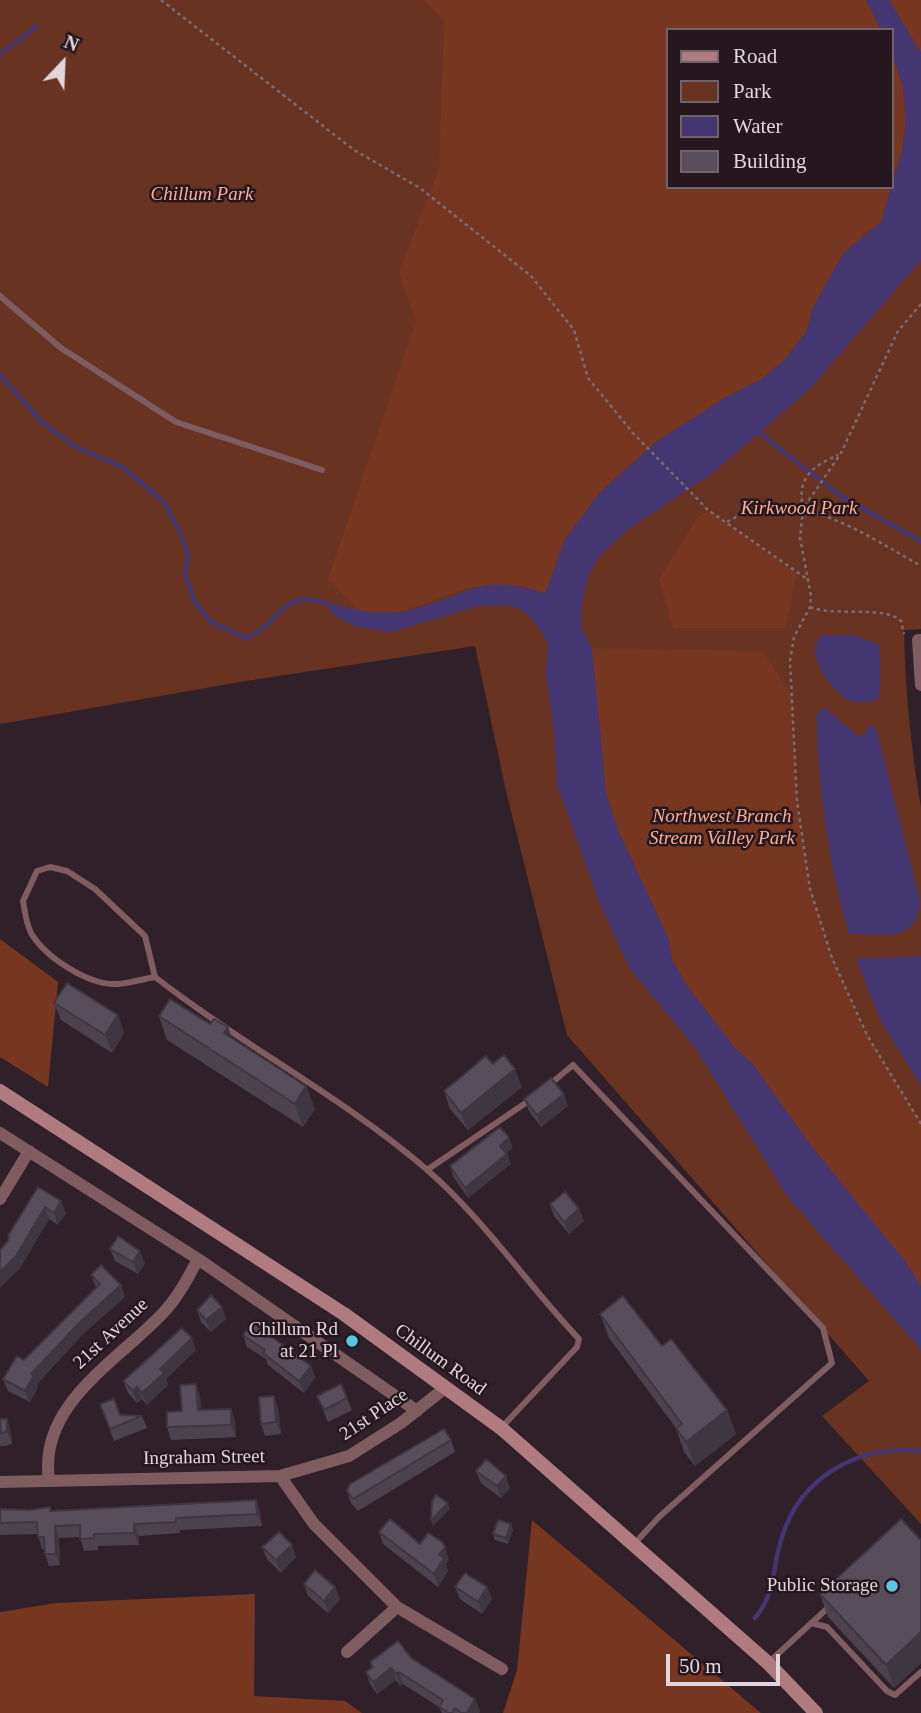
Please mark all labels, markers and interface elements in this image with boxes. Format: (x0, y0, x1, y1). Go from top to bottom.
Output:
north arrow (28, 28, 98, 98)
legend (666, 28, 893, 189)
text: N (61, 31, 82, 56)
text: Road (733, 44, 777, 68)
text: Park (733, 79, 772, 103)
text: Water (733, 114, 783, 138)
text: Building (733, 149, 807, 173)
park label: Chillum Park (151, 184, 253, 206)
park label: Kirkwood Park (741, 498, 857, 520)
park label: Northwest Branch Stream Valley Park (649, 806, 795, 850)
street label: 21st Avenue (69, 1294, 153, 1374)
place label: Chillum Rd at 21 Pl (249, 1319, 338, 1363)
street label: Chillum Road (390, 1319, 490, 1401)
marker: Chillum Rd at 21 Pl (344, 1333, 360, 1349)
street label: 21st Place (335, 1384, 413, 1446)
street label: Ingraham Street (143, 1446, 265, 1470)
place label: Public Storage (767, 1575, 878, 1597)
marker: Public Storage (884, 1578, 900, 1594)
scale bar (669, 1640, 783, 1684)
text: 50 m (679, 1654, 722, 1678)

